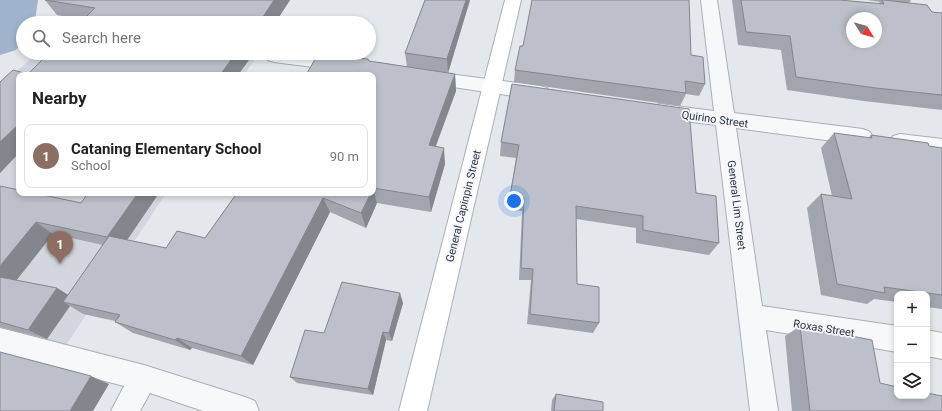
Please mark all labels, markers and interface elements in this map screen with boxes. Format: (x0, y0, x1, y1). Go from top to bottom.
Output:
north arrow (846, 12, 882, 48)
search box (16, 16, 376, 60)
icon: search (30, 27, 52, 49)
text: Search here (62, 29, 141, 47)
text: Nearby (32, 88, 87, 108)
street label: Quirino Street (681, 108, 749, 131)
text: Cataning Elementary School (71, 140, 261, 158)
street label: General Capinpin Street (443, 148, 484, 263)
text: 1 (42, 149, 50, 164)
text: 90 m (330, 149, 359, 164)
text: School (71, 158, 111, 173)
street label: General Lim Street (725, 160, 748, 251)
your location (504, 191, 524, 211)
pin: 1 (47, 231, 73, 264)
map controls (894, 291, 930, 399)
button: + (894, 291, 930, 327)
street label: Roxas Street (792, 317, 856, 340)
button: − (894, 327, 930, 363)
button: layers (894, 363, 930, 399)

